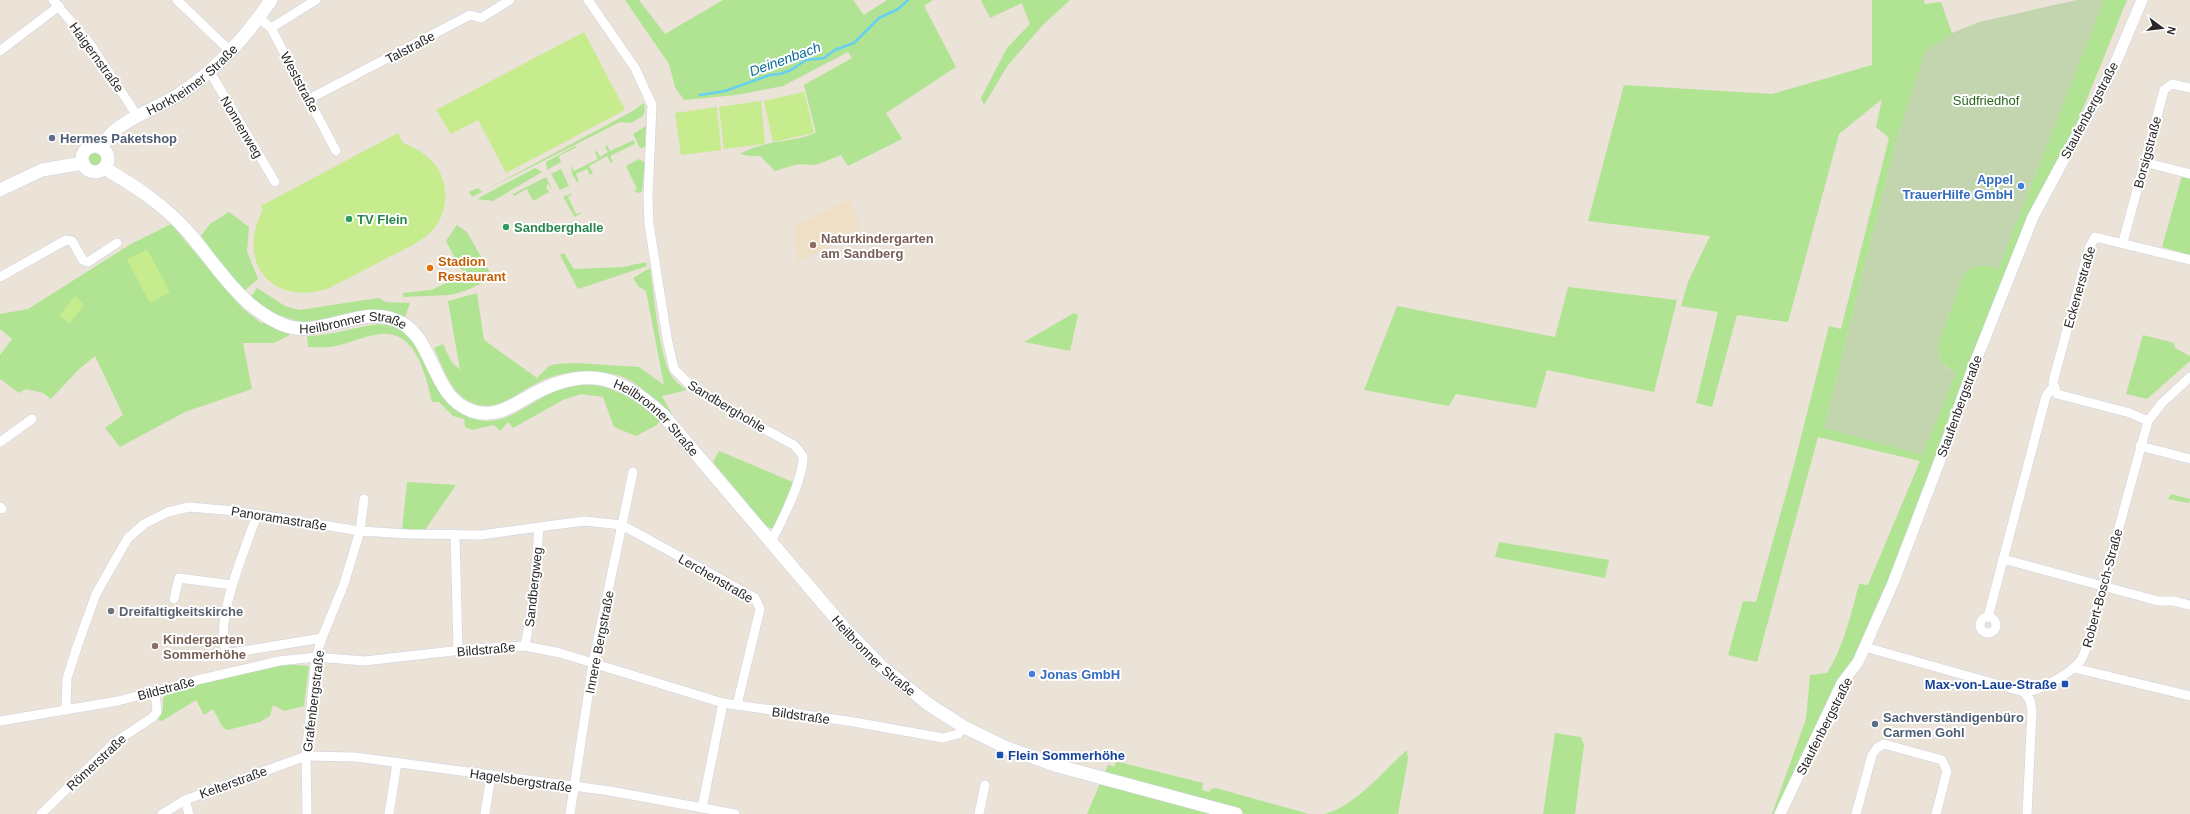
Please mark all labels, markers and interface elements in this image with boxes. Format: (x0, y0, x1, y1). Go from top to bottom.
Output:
north arrow (2142, 8, 2182, 48)
street label: Haigernstraße (66, 20, 127, 95)
text: N (2165, 25, 2178, 36)
street label: Talstraße (383, 28, 437, 67)
water label: Deinenbach (747, 39, 823, 79)
street label: Horkheimer Straße (144, 41, 241, 118)
street label: Weststraße (277, 49, 322, 115)
street label: Staufenbergstraße (2058, 59, 2121, 161)
park label: Südfriedhof (1953, 93, 2020, 108)
street label: Nonnenweg (217, 94, 266, 161)
street label: Borsigstraße (2131, 115, 2164, 190)
place label: Hermes Paketshop (60, 131, 177, 146)
marker: Hermes Paketshop (47, 133, 57, 143)
place label: Appel TrauerHilfe GmbH (1902, 172, 2013, 202)
marker: Appel TrauerHilfe GmbH (2016, 181, 2026, 191)
place label: TV Flein (357, 212, 408, 227)
marker: TV Flein (344, 214, 354, 224)
place label: Sandberghalle (514, 220, 604, 235)
marker: Sandberghalle (501, 222, 511, 232)
place label: Naturkindergarten am Sandberg (821, 231, 934, 261)
marker: Naturkindergarten am Sandberg (808, 240, 818, 250)
street label: Eckenerstraße (2061, 244, 2098, 330)
place label: Stadion Restaurant (438, 254, 507, 284)
marker: Stadion Restaurant (425, 263, 435, 273)
street label: Heilbronner Straße (299, 309, 410, 336)
street label: Staufenbergstraße (1934, 353, 1985, 459)
street label: Heilbronner Straße (611, 376, 701, 459)
street label: Sandberghohle (685, 377, 768, 436)
street label: Panoramastraße (230, 504, 328, 533)
street label: Robert-Bosch-Straße (2079, 527, 2126, 649)
street label: Sandbergweg (522, 546, 545, 628)
street label: Lerchenstraße (676, 551, 756, 606)
street label: Innere Bergstraße (582, 589, 617, 695)
place label: Dreifaltigkeitskirche (119, 604, 243, 619)
marker: Dreifaltigkeitskirche (106, 606, 116, 616)
street label: Heilbronner Straße (829, 613, 918, 699)
place label: Kindergarten Sommerhöhe (163, 632, 246, 662)
street label: Bildstraße (456, 639, 516, 660)
marker: Kindergarten Sommerhöhe (150, 641, 160, 651)
street label: Grafenbergstraße (300, 649, 327, 753)
place label: Jonas GmbH (1040, 667, 1120, 682)
marker: Jonas GmbH (1027, 669, 1037, 679)
street label: Bildstraße (136, 674, 196, 703)
street label: Staufenbergstraße (1793, 675, 1856, 778)
place label: Max-von-Laue-Straße (1925, 677, 2057, 692)
marker: Max-von-Laue-Straße (2060, 679, 2070, 689)
street label: Bildstraße (771, 704, 831, 727)
place label: Sachverständigenbüro Carmen Gohl (1883, 710, 2024, 740)
marker: Sachverständigenbüro Carmen Gohl (1870, 719, 1880, 729)
street label: Römerstraße (63, 731, 129, 794)
place label: Flein Sommerhöhe (1008, 748, 1125, 763)
marker: Flein Sommerhöhe (995, 750, 1005, 760)
street label: Kelterstraße (197, 763, 269, 802)
street label: Hagelsbergstraße (469, 766, 573, 795)

